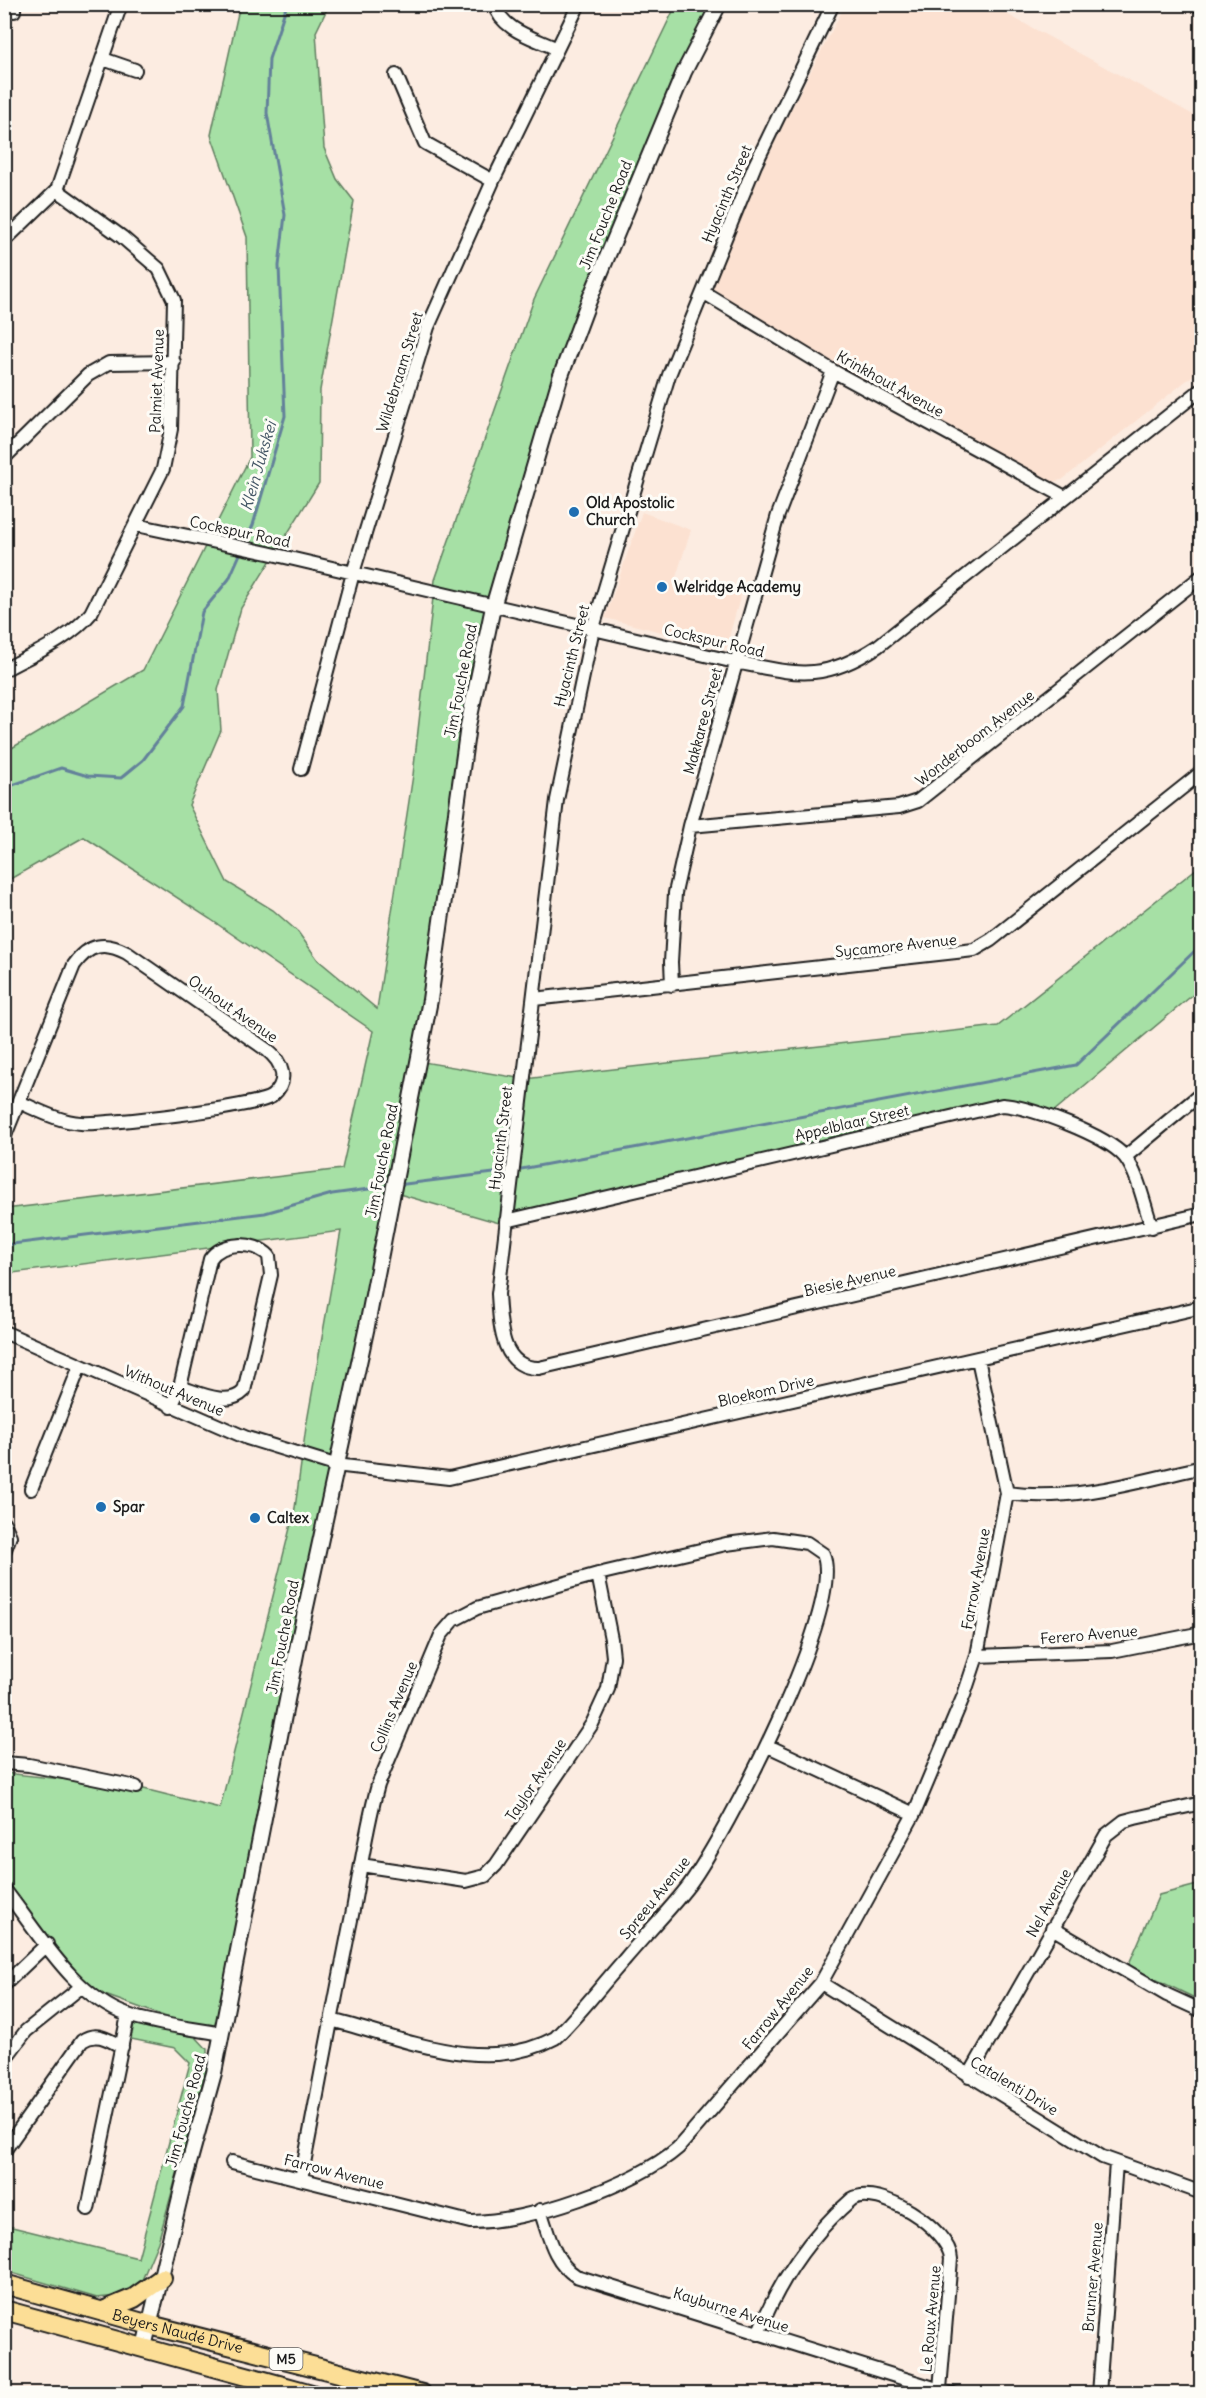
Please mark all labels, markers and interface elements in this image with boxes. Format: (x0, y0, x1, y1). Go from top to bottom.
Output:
street label: Hyacinth Street (697, 142, 756, 246)
street label: Jim Fouche Road (575, 157, 636, 272)
street label: Wildebraam Street (372, 309, 427, 435)
street label: Palmiet Avenue (145, 329, 168, 433)
street label: Krinkhout Avenue (833, 346, 947, 421)
water label: Klein Jukskei (236, 417, 281, 513)
place label: Old Apostolic Church (586, 493, 675, 529)
marker: Old Apostolic Church (567, 505, 581, 519)
street label: Cockspur Road (188, 512, 292, 551)
place label: Welridge Academy (674, 577, 801, 597)
marker: Welridge Academy (655, 580, 669, 594)
street label: Hyacinth Street (550, 603, 593, 709)
street label: Cockspur Road (662, 620, 766, 661)
street label: Jim Fouche Road (440, 622, 481, 740)
street label: Makkaree Street (679, 665, 726, 776)
street label: Wonderboom Avenue (912, 685, 1038, 790)
street label: Sycamore Avenue (834, 930, 958, 961)
street label: Ouhout Avenue (185, 971, 282, 1047)
street label: Hyacinth Street (485, 1085, 516, 1191)
street label: Appelblaar Street (793, 1100, 911, 1145)
street label: Jim Fouche Road (361, 1102, 402, 1220)
street label: Biesie Avenue (802, 1261, 898, 1300)
street label: Without Avenue (121, 1361, 227, 1420)
street label: Bloekom Drive (716, 1370, 816, 1411)
place label: Spar (113, 1497, 145, 1517)
marker: Spar (94, 1500, 108, 1514)
place label: Caltex (267, 1508, 310, 1527)
marker: Caltex (248, 1511, 262, 1525)
street label: Farrow Avenue (957, 1527, 994, 1631)
street label: Jim Fouche Road (262, 1578, 303, 1696)
street label: Ferero Avenue (1039, 1621, 1138, 1648)
street label: Collins Avenue (366, 1658, 421, 1755)
street label: Taylor Avenue (501, 1735, 570, 1825)
street label: Spreeu Avenue (615, 1852, 694, 1943)
street label: Nel Avenue (1022, 1865, 1075, 1940)
street label: Farrow Avenue (738, 1962, 817, 2054)
street label: Jim Fouche Road (161, 2052, 210, 2169)
street label: Catalenti Drive (967, 2052, 1062, 2119)
street label: Farrow Avenue (282, 2150, 386, 2193)
street label: Brunner Avenue (1078, 2221, 1107, 2333)
street label: Le Roux Avenue (916, 2265, 945, 2373)
street label: Kayburne Avenue (671, 2283, 791, 2336)
street label: Beyers Naudé Drive (110, 2305, 245, 2357)
road number: M5 (270, 2348, 302, 2370)

